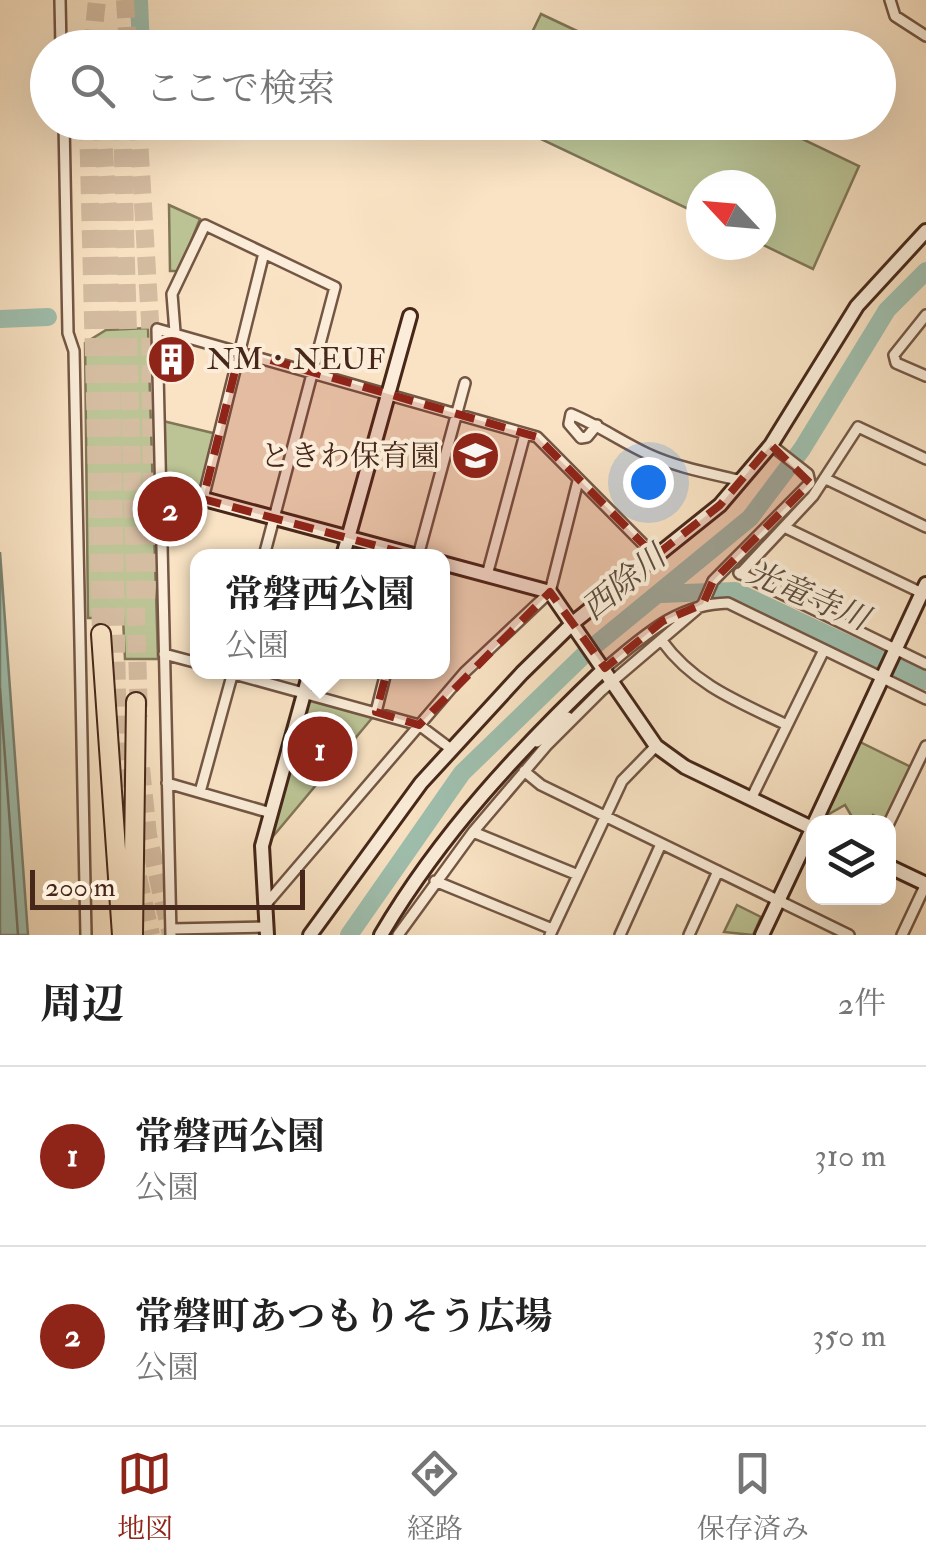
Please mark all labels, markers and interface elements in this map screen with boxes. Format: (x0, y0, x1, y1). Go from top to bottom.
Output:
search box (30, 30, 896, 140)
icon: search (65, 58, 120, 113)
text: ここで検索 (145, 65, 335, 113)
north arrow (686, 170, 776, 260)
building icon: NM・NEUF (146, 333, 198, 385)
place label: NM・NEUF (207, 341, 385, 378)
school or university icon: ときわ保育園 (449, 430, 501, 482)
place label: ときわ保育園 (260, 438, 440, 475)
your location (623, 457, 674, 508)
pin: 2 (138, 472, 202, 546)
water label: 西除川 (574, 535, 676, 629)
popup (190, 549, 450, 679)
water label: 光竜寺川 (741, 553, 877, 641)
text: 常磐西公園 (225, 571, 415, 619)
text: 公園 (225, 626, 289, 666)
pin: 1 (288, 712, 352, 786)
map controls (806, 815, 896, 905)
button: layers (806, 815, 896, 905)
scale bar (30, 865, 305, 910)
text: 200 m (45, 870, 116, 905)
text: 周辺 (40, 979, 124, 1031)
text: 2件 (838, 984, 886, 1024)
text: 常磐西公園 (135, 1113, 325, 1161)
text: 1 (67, 1136, 78, 1176)
text: 310 m (815, 1136, 886, 1176)
text: 公園 (135, 1168, 199, 1208)
text: 常磐町あつもりそう広場 (135, 1293, 553, 1341)
text: 2 (64, 1316, 81, 1356)
text: 350 m (812, 1316, 886, 1356)
text: 公園 (135, 1348, 199, 1388)
tab: 地図 (117, 1446, 173, 1547)
tab: 経路 (407, 1446, 463, 1547)
tab: 保存済み (697, 1446, 809, 1547)

